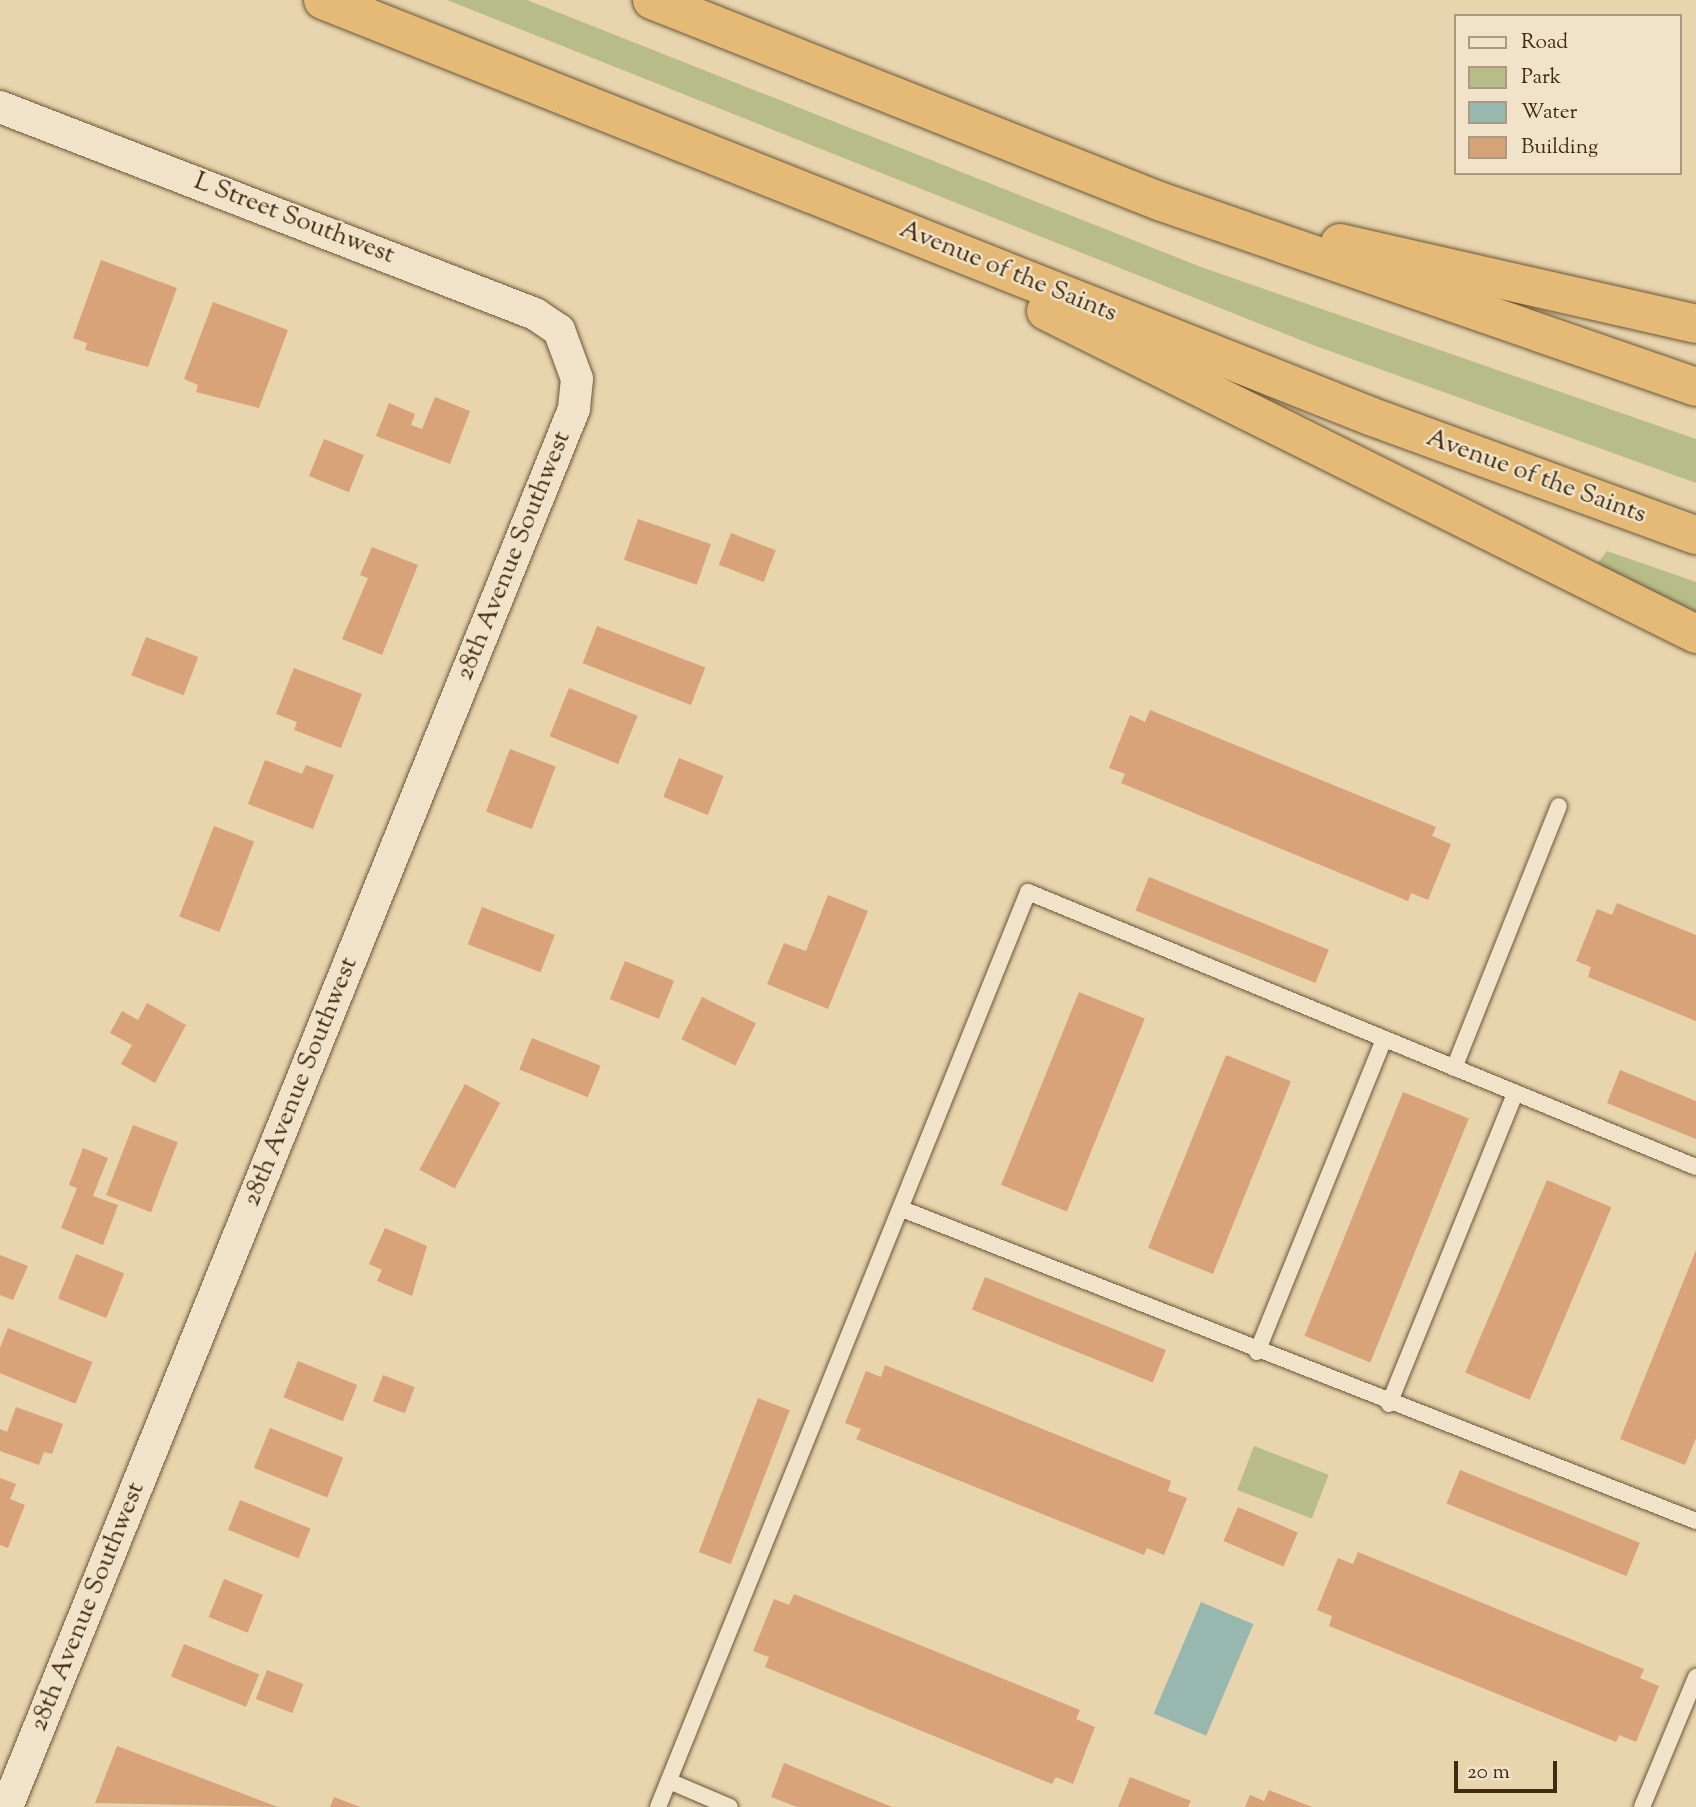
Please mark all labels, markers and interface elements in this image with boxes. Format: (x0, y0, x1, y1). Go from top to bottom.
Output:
legend (1454, 14, 1682, 175)
text: Road (1521, 28, 1568, 58)
text: Park (1521, 63, 1561, 93)
text: Water (1521, 98, 1577, 128)
text: Building (1521, 133, 1598, 163)
street label: L Street Southwest (189, 166, 399, 272)
street label: Avenue of the Saints (895, 214, 1121, 330)
street label: Avenue of the Saints (1422, 423, 1650, 531)
street label: 28th Avenue Southwest (450, 427, 578, 685)
street label: 28th Avenue Southwest (237, 953, 365, 1211)
street label: 28th Avenue Southwest (24, 1478, 152, 1736)
scale bar (1458, 1748, 1561, 1792)
text: 20 m (1467, 1758, 1510, 1788)

